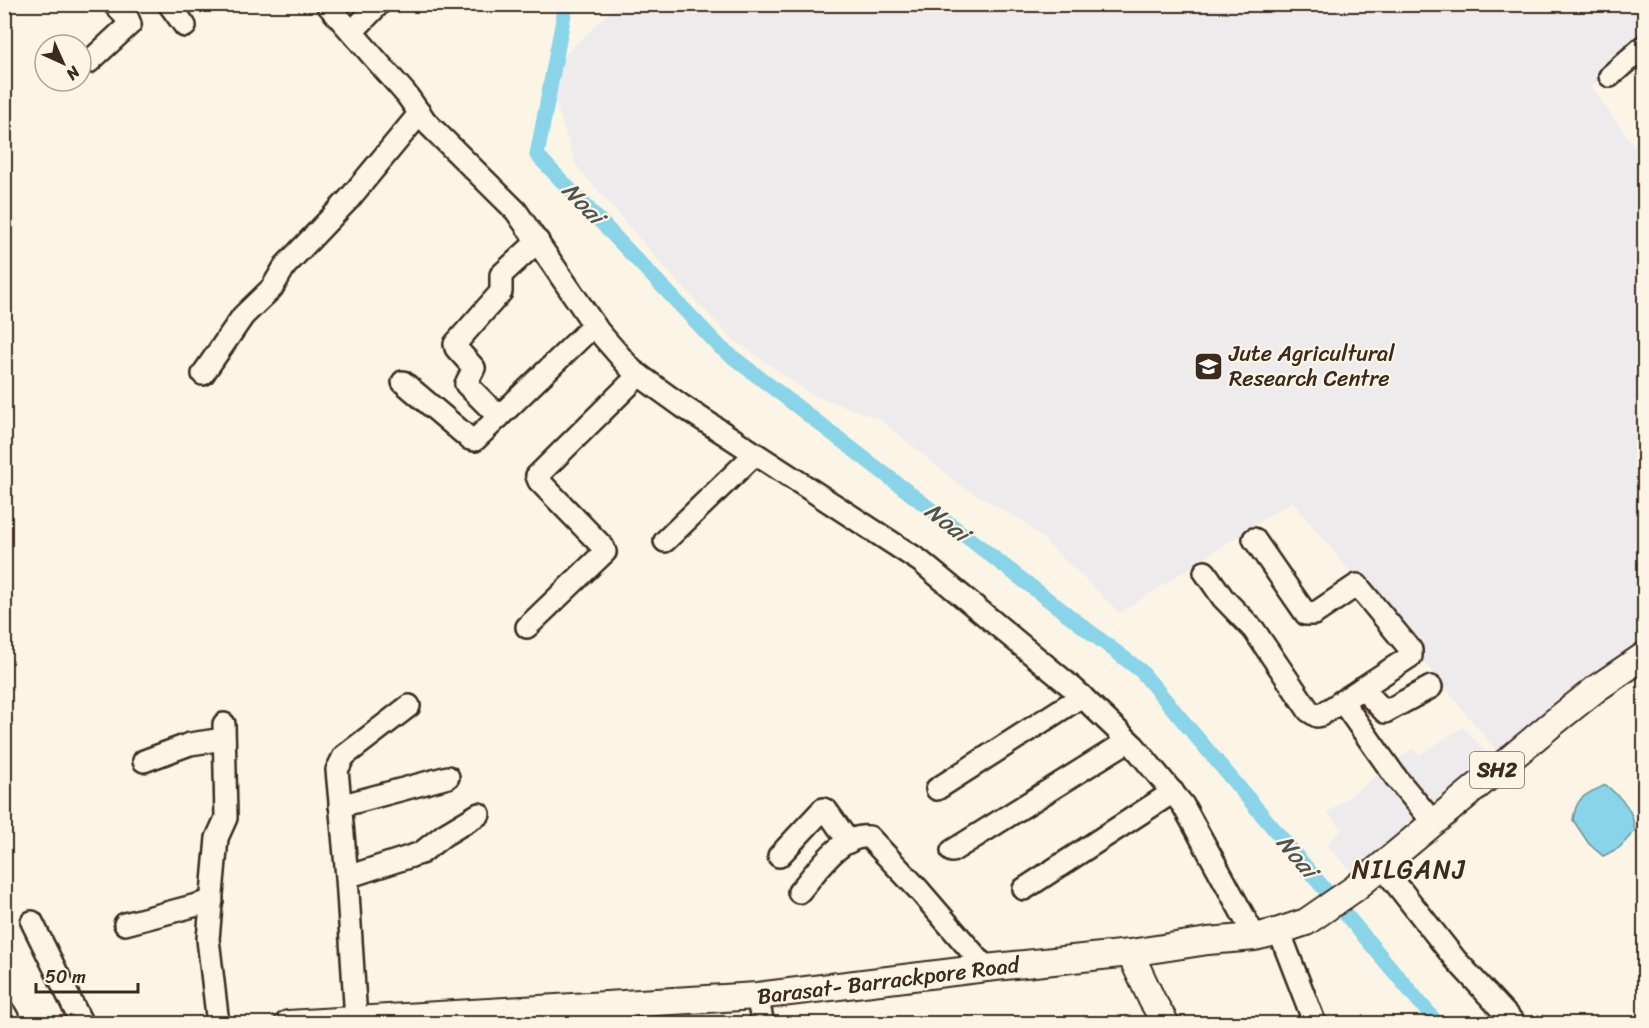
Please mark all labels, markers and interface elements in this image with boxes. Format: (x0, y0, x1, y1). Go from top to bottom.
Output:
north arrow (33, 33, 93, 93)
text: N (58, 58, 88, 88)
water label: Noai (551, 171, 618, 238)
place label: Jute Agricultural Research Centre (1228, 334, 1395, 398)
school or university icon: Jute Agricultural Research Centre (1192, 350, 1224, 382)
water label: Noai (915, 491, 982, 556)
road number: SH2 (1470, 752, 1524, 788)
water label: Noai (1266, 824, 1331, 891)
district label: NILGANJ (1352, 846, 1466, 892)
street label: Barasat- Barrackpore Road (755, 945, 1023, 1016)
scale bar (36, 956, 138, 994)
text: 50 m (45, 961, 86, 993)

